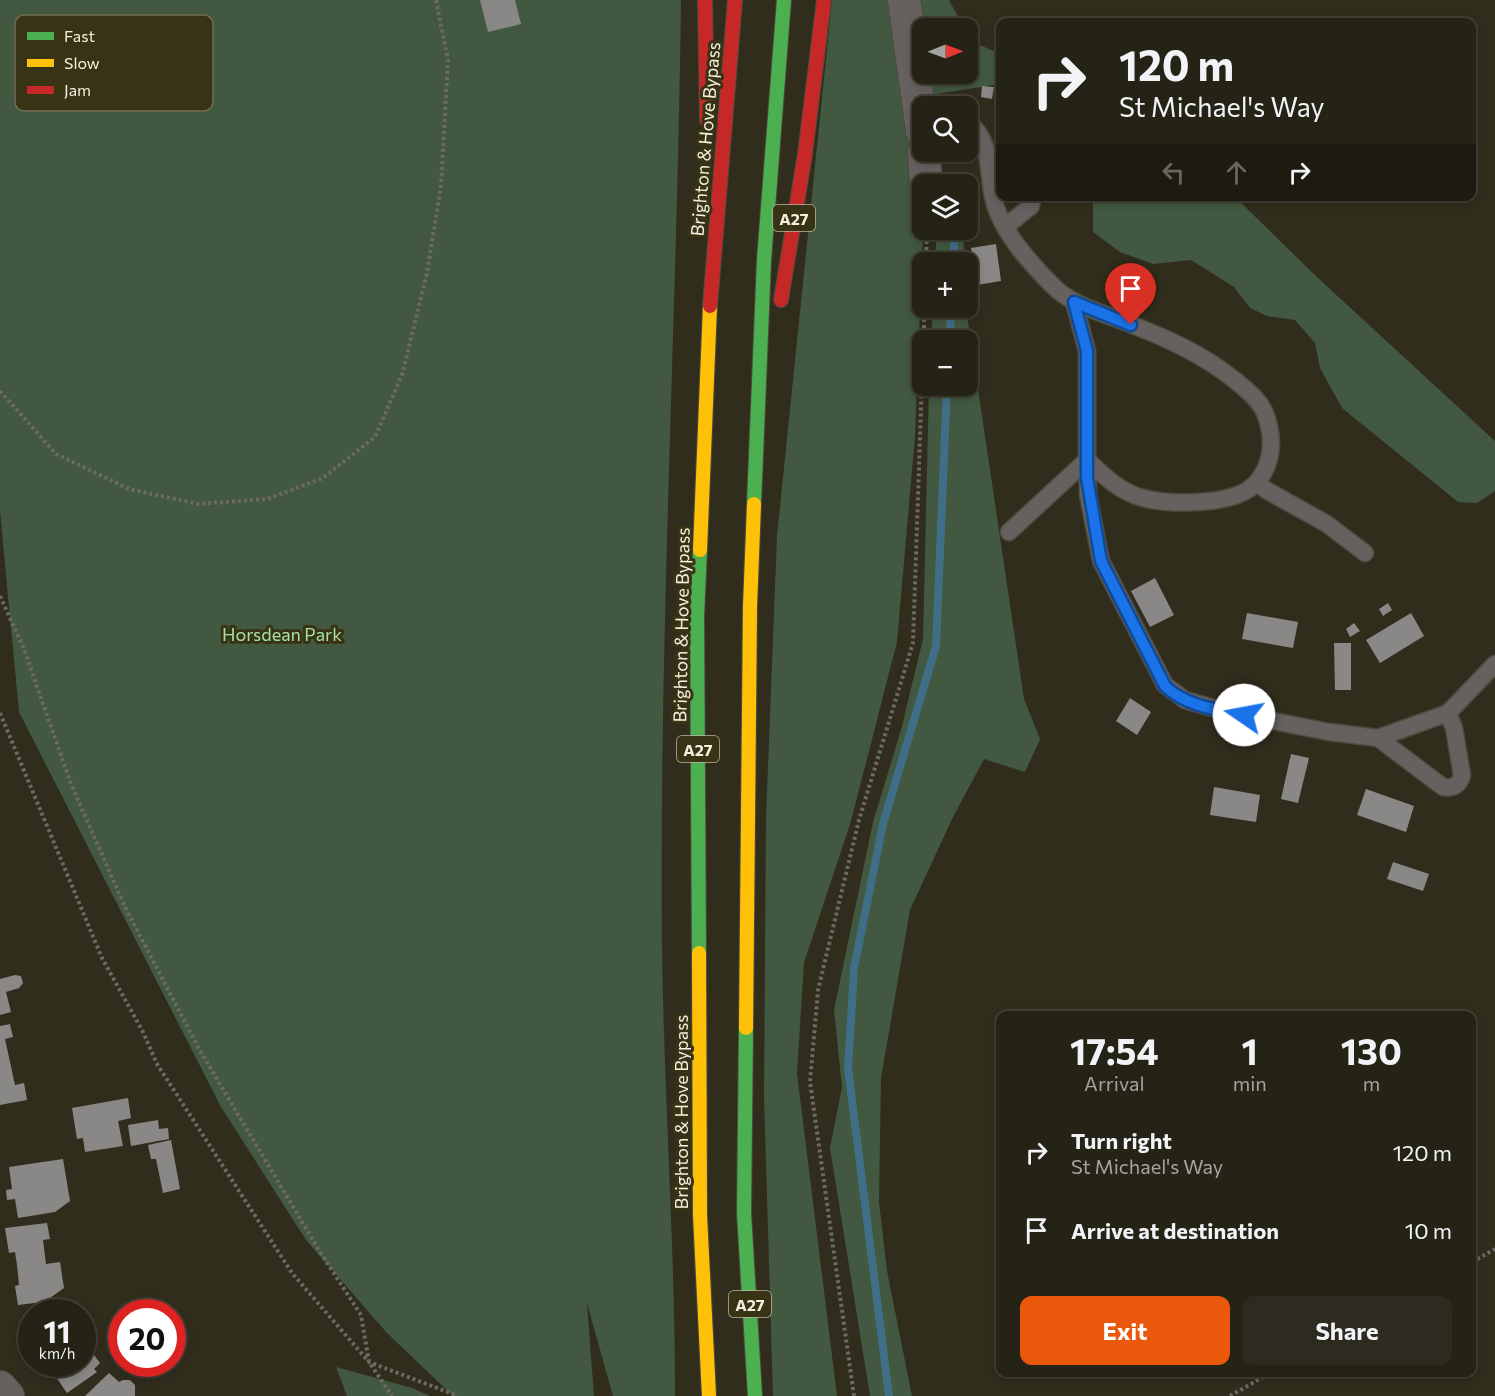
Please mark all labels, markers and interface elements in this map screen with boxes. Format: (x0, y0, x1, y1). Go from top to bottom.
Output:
legend (15, 15, 213, 111)
north arrow (912, 18, 978, 84)
map controls (912, 18, 978, 396)
text: Fast (64, 26, 95, 45)
text: 120 m (1119, 38, 1234, 90)
street label: Brighton & Hove Bypass (686, 41, 724, 237)
icon: right (1020, 42, 1098, 120)
text: Slow (64, 53, 100, 72)
text: Jam (64, 80, 91, 99)
text: St Michael's Way (1119, 90, 1324, 123)
button: search (912, 96, 978, 162)
icon: left (1157, 156, 1190, 189)
icon: ahead (1220, 156, 1253, 189)
icon: right (1283, 156, 1316, 189)
button: layers (912, 174, 978, 240)
road number: A27 (773, 205, 815, 231)
button: + (912, 252, 978, 318)
pin (1105, 263, 1156, 325)
icon: arrive (1114, 272, 1147, 305)
button: − (912, 330, 978, 396)
street label: Brighton & Hove Bypass (668, 527, 694, 723)
park label: Horsdean Park (222, 623, 342, 645)
position arrow (1212, 683, 1276, 747)
road number: A27 (677, 736, 719, 762)
street label: Brighton & Hove Bypass (670, 1015, 692, 1209)
text: 17:54 (1070, 1028, 1159, 1072)
text: 1 (1242, 1028, 1258, 1072)
text: 130 (1341, 1028, 1402, 1072)
text: Arrival (1084, 1071, 1145, 1095)
text: min (1233, 1071, 1267, 1095)
text: m (1363, 1071, 1380, 1095)
text: Turn right (1071, 1127, 1172, 1154)
icon: right (1020, 1136, 1053, 1169)
text: 120 m (1393, 1139, 1452, 1166)
text: St Michael's Way (1071, 1154, 1223, 1178)
icon: arrive (1020, 1214, 1053, 1247)
text: Arrive at destination (1071, 1217, 1279, 1244)
text: 10 m (1405, 1217, 1452, 1244)
road number: A27 (729, 1291, 771, 1317)
button: Exit (1020, 1296, 1230, 1365)
button: Share (1242, 1296, 1452, 1365)
speed limit sign: 20 (108, 1299, 186, 1377)
text: 11 (43, 1312, 71, 1349)
text: km/h (39, 1344, 75, 1362)

